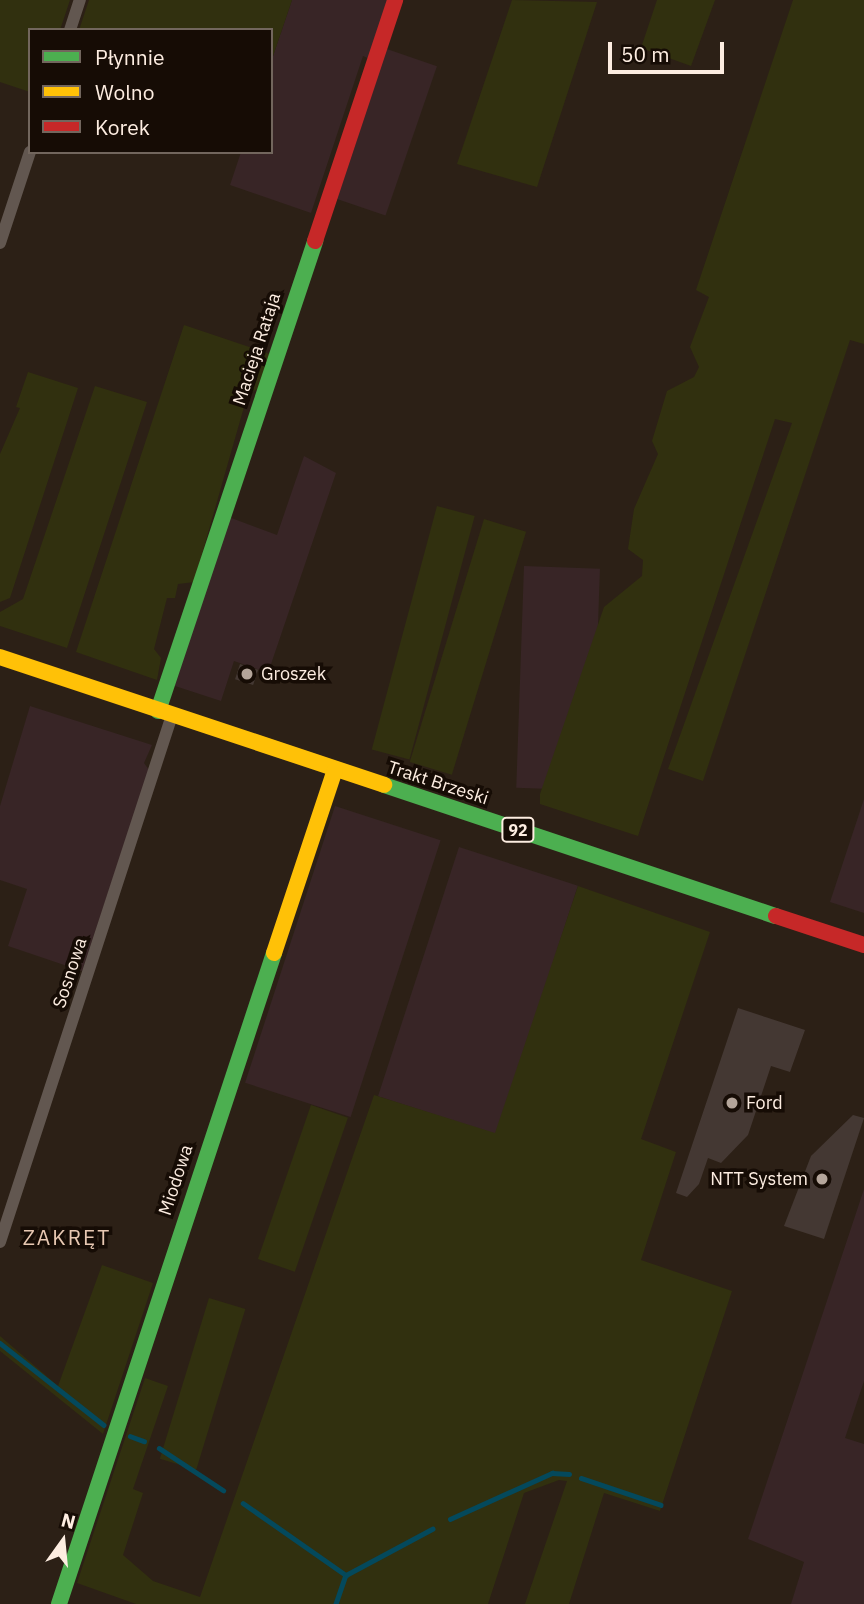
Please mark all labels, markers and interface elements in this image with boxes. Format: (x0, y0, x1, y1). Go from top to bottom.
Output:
legend (28, 28, 273, 154)
scale bar (612, 28, 728, 72)
text: 50 m (621, 40, 670, 68)
text: Płynnie (95, 43, 164, 71)
text: Wolno (95, 78, 155, 106)
text: Korek (95, 113, 150, 141)
street label: Macieja Rataja (229, 290, 285, 408)
place label: Groszek (261, 663, 326, 685)
marker: Groszek (239, 666, 255, 682)
street label: Trakt Brzeski (385, 757, 491, 809)
road number: 92 (500, 818, 536, 842)
street label: Sosnowa (48, 935, 92, 1011)
place label: Ford (746, 1092, 783, 1114)
marker: Ford (724, 1095, 740, 1111)
street label: Miodowa (154, 1142, 198, 1218)
place label: NTT System (710, 1168, 808, 1190)
marker: NTT System (814, 1171, 830, 1187)
district label: ZAKRĘT (23, 1224, 111, 1250)
north arrow (28, 1506, 98, 1576)
text: N (59, 1507, 78, 1534)

